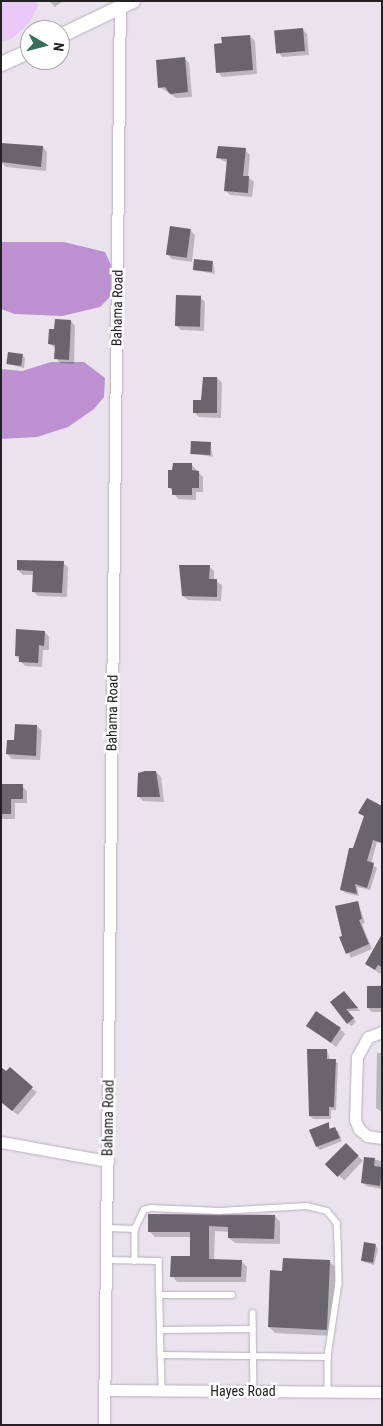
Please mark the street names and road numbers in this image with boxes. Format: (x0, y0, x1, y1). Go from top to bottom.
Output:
street label: Bahama Road (108, 270, 126, 346)
street label: Bahama Road (103, 675, 121, 751)
street label: Bahama Road (99, 1080, 117, 1156)
street label: Hayes Road (210, 1383, 276, 1399)

